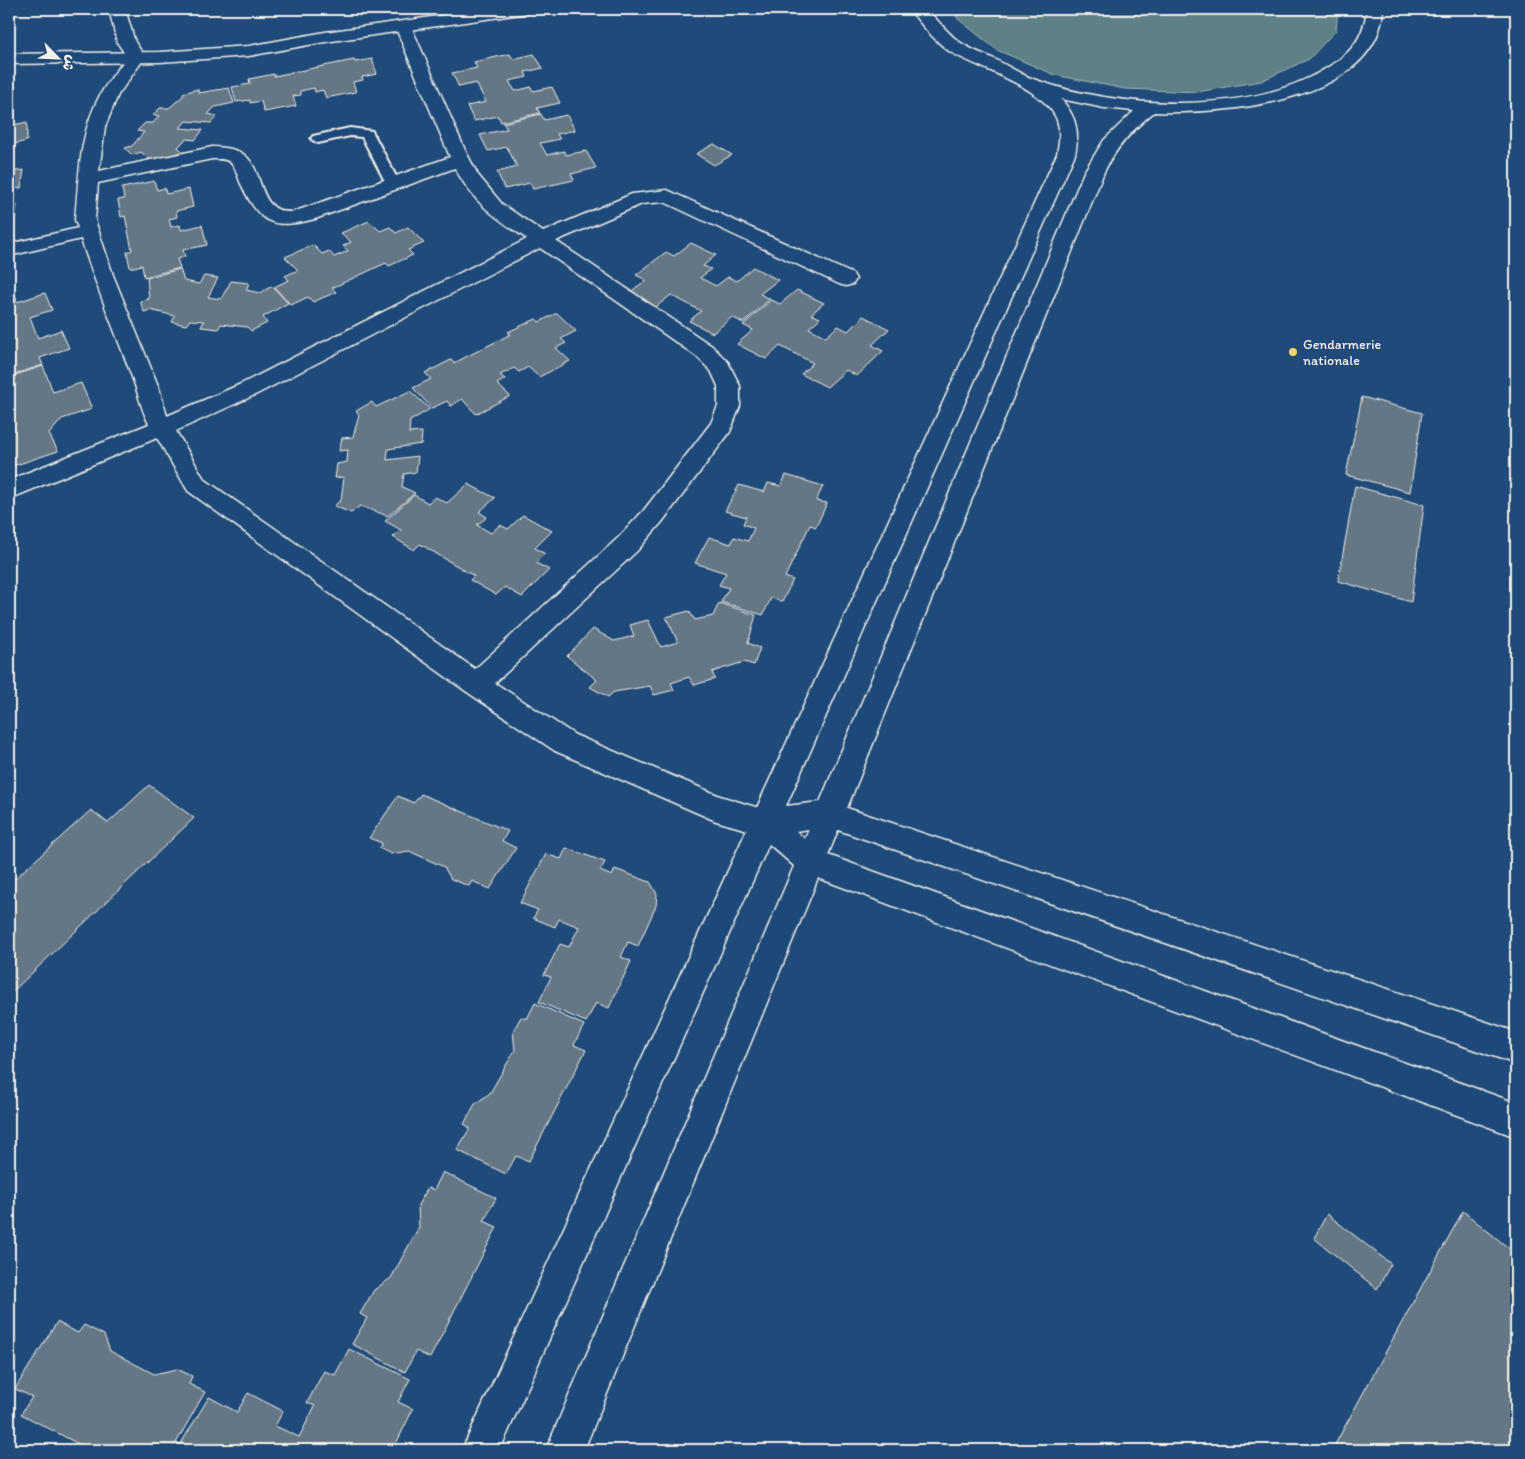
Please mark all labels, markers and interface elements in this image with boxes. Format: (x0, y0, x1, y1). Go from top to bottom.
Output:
north arrow (32, 32, 82, 82)
text: ش (59, 53, 80, 74)
place label: Gendarmerie nationale (1303, 336, 1382, 369)
marker: Gendarmerie nationale (1287, 346, 1299, 358)

